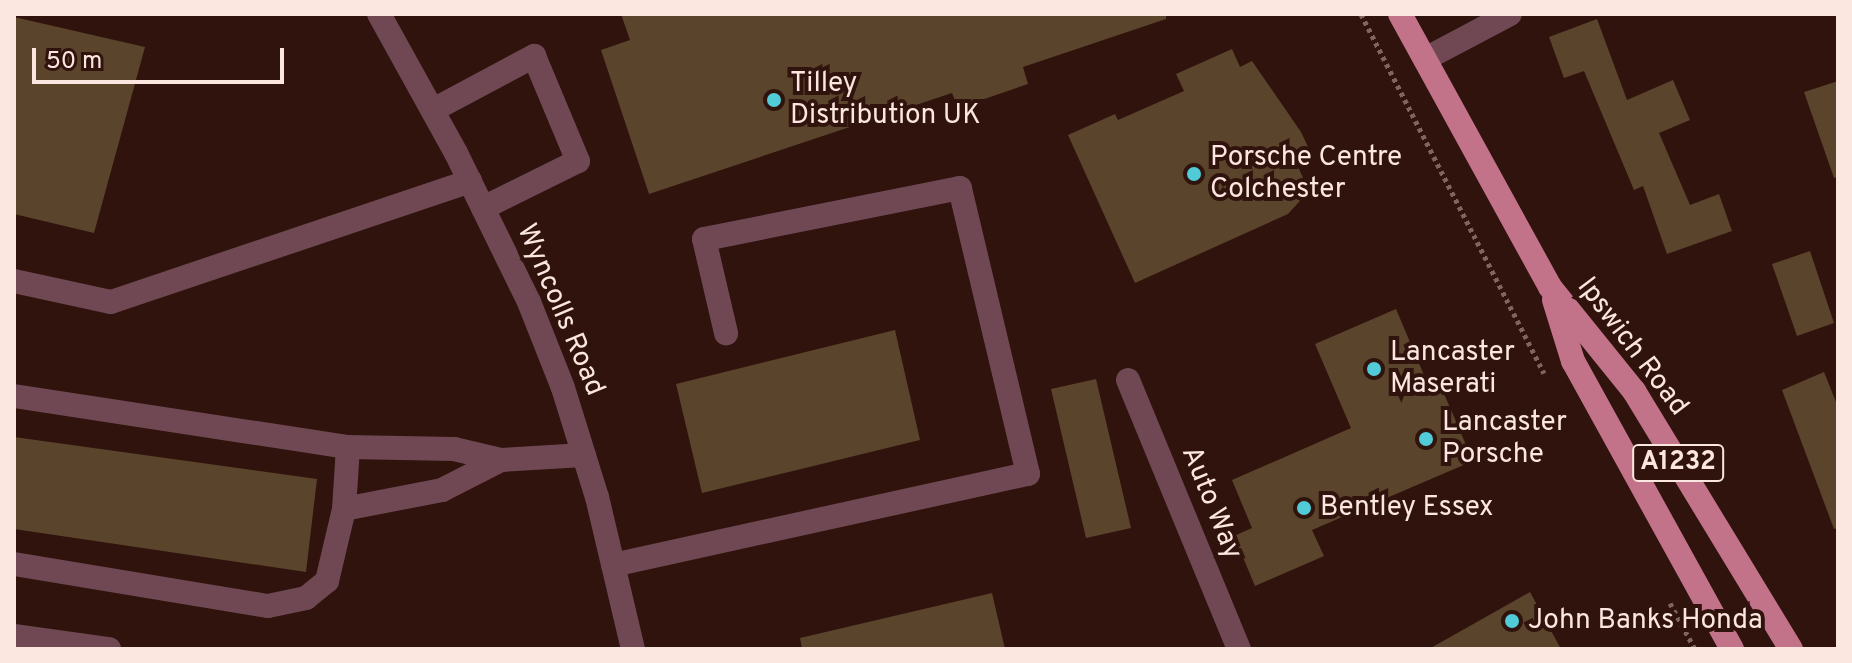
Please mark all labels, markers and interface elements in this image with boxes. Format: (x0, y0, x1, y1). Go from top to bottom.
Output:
scale bar (36, 32, 288, 82)
text: 50 m (46, 47, 102, 77)
place label: Tilley Distribution UK (790, 67, 981, 133)
marker: Tilley Distribution UK (765, 91, 783, 109)
place label: Porsche Centre Colchester (1210, 141, 1402, 207)
marker: Porsche Centre Colchester (1185, 165, 1203, 183)
street label: Wyncolls Road (509, 219, 611, 401)
street label: Ipswich Road (1569, 271, 1695, 423)
place label: Lancaster Maserati (1390, 336, 1515, 402)
marker: Lancaster Maserati (1365, 360, 1383, 378)
place label: Lancaster Porsche (1442, 406, 1567, 472)
marker: Lancaster Porsche (1417, 430, 1435, 448)
street label: Auto Way (1173, 441, 1249, 565)
road number: A1232 (1632, 441, 1724, 485)
place label: Bentley Essex (1320, 491, 1494, 525)
marker: Bentley Essex (1295, 499, 1313, 517)
place label: John Banks Honda (1528, 604, 1763, 638)
marker: John Banks Honda (1503, 612, 1521, 630)

